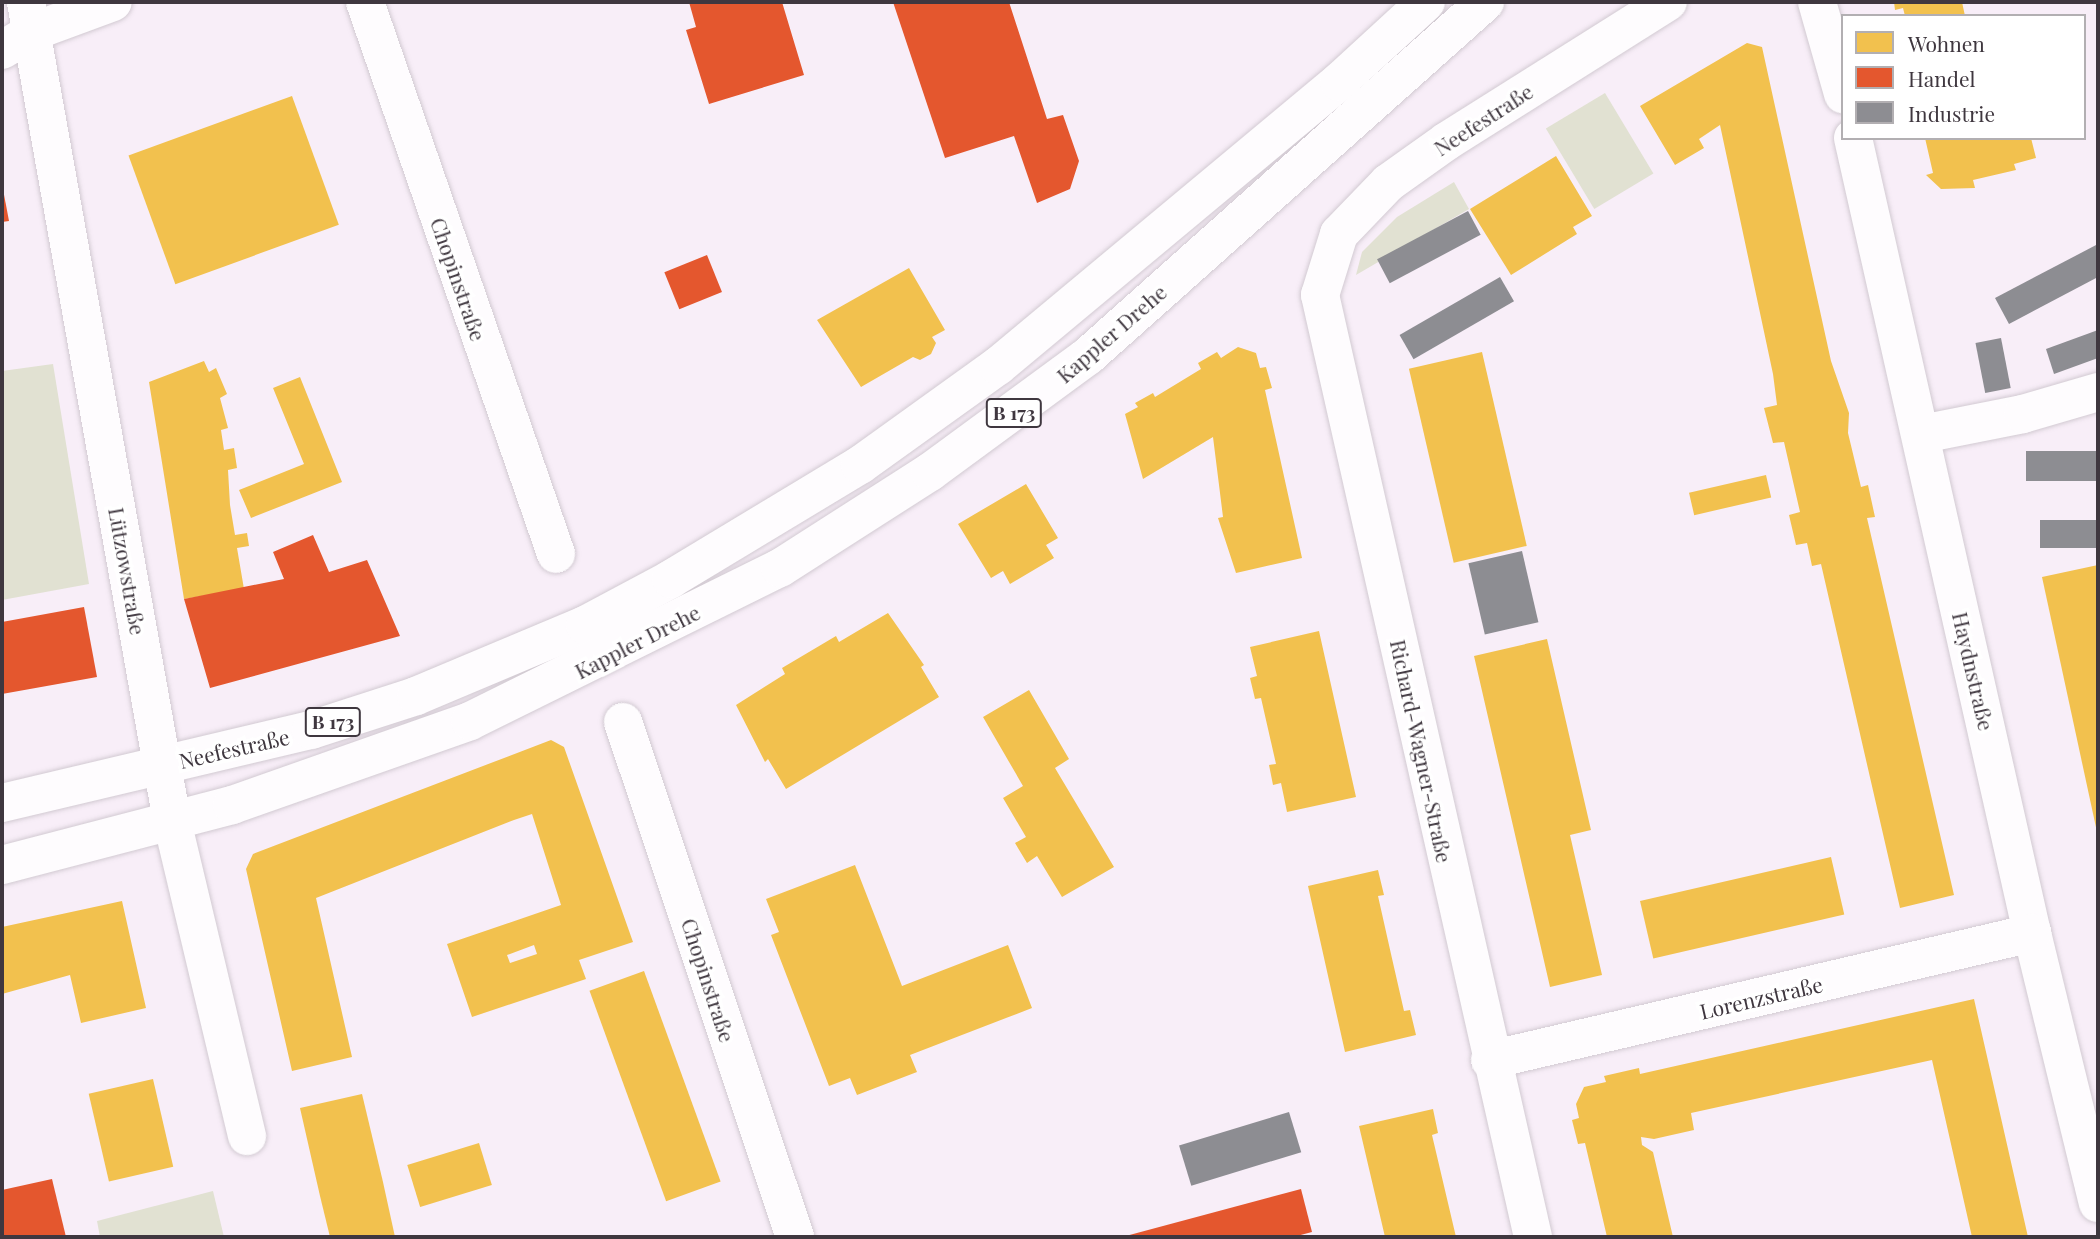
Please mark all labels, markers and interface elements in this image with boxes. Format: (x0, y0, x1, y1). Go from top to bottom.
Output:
legend (1841, 14, 2086, 140)
text: Wohnen (1908, 29, 1985, 57)
text: Handel (1908, 64, 1976, 92)
street label: Neefestraße (1429, 78, 1537, 160)
text: Industrie (1908, 99, 1995, 127)
street label: Chopinstraße (426, 214, 492, 344)
street label: Kappler Drehe (1051, 278, 1171, 388)
road number: B 173 (984, 398, 1044, 428)
street label: Lützowstraße (104, 505, 152, 637)
street label: Kappler Drehe (570, 599, 704, 683)
street label: Haydnstraße (1948, 609, 2000, 733)
street label: Richard-Wagner-Straße (1386, 637, 1458, 865)
road number: B 173 (303, 706, 363, 737)
street label: Neefestraße (176, 723, 292, 773)
street label: Chopinstraße (677, 915, 741, 1045)
street label: Lorenzstraße (1697, 971, 1825, 1023)

